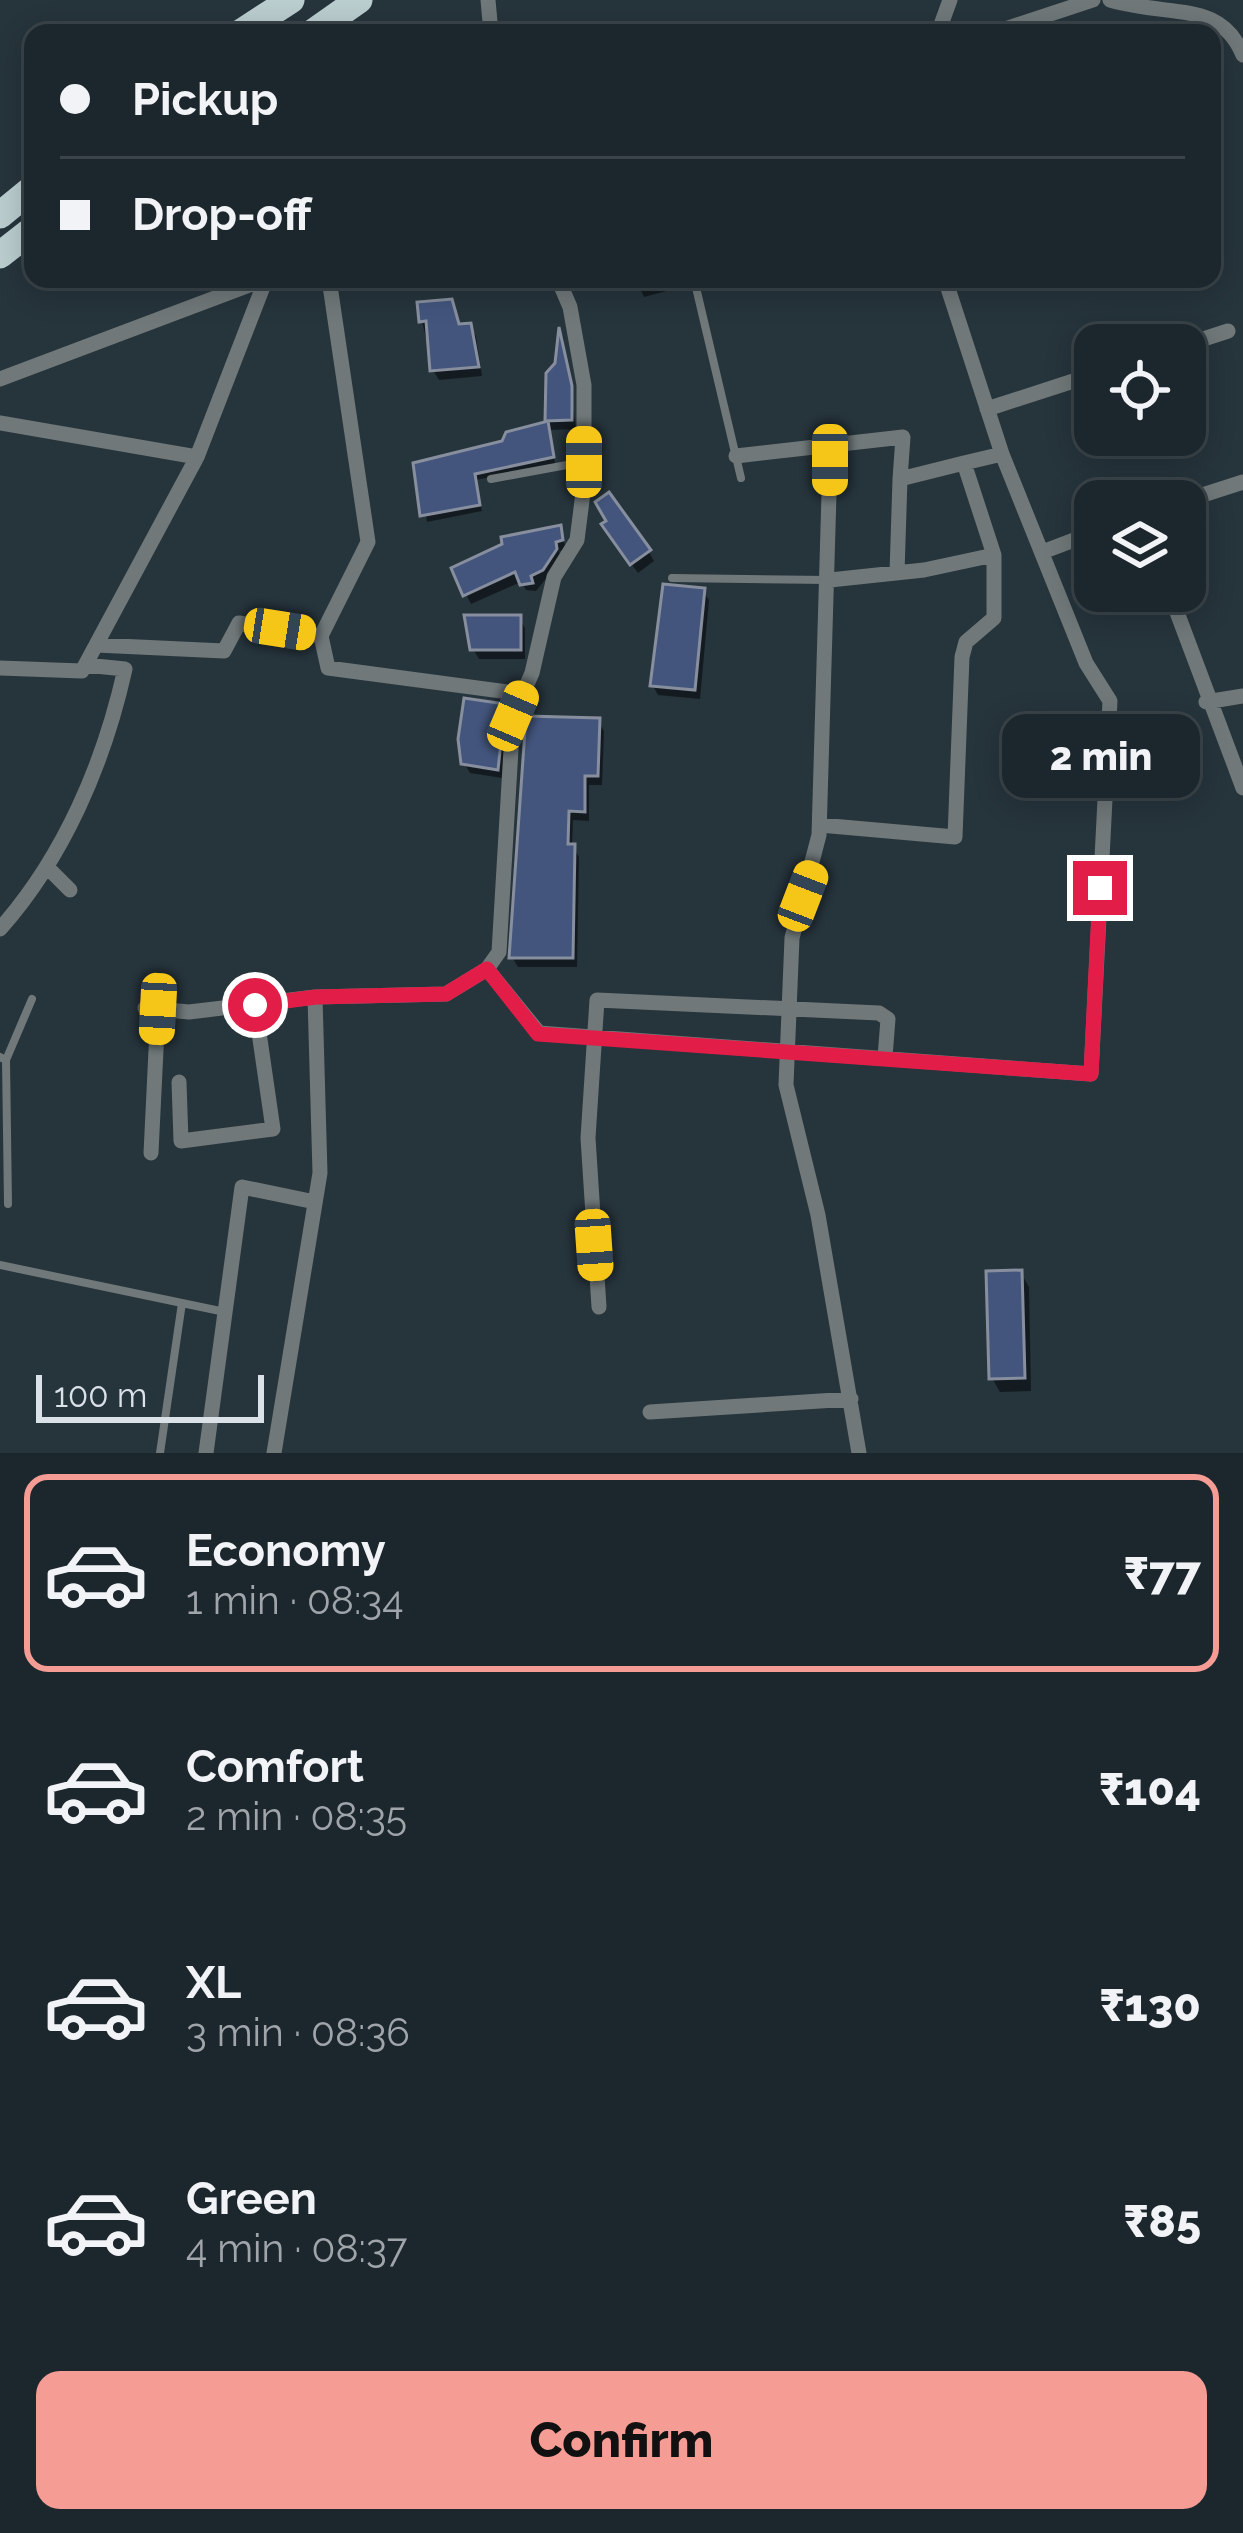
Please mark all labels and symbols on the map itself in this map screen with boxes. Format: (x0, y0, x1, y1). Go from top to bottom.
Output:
car (812, 424, 848, 496)
car (566, 426, 602, 498)
car (242, 606, 318, 652)
car (482, 676, 544, 756)
callout: 2 min (1001, 714, 1199, 798)
car (773, 856, 833, 936)
route end (1073, 861, 1127, 915)
car (138, 972, 178, 1046)
route start (228, 978, 282, 1032)
car (574, 1208, 614, 1282)
scale bar (36, 1369, 264, 1422)

